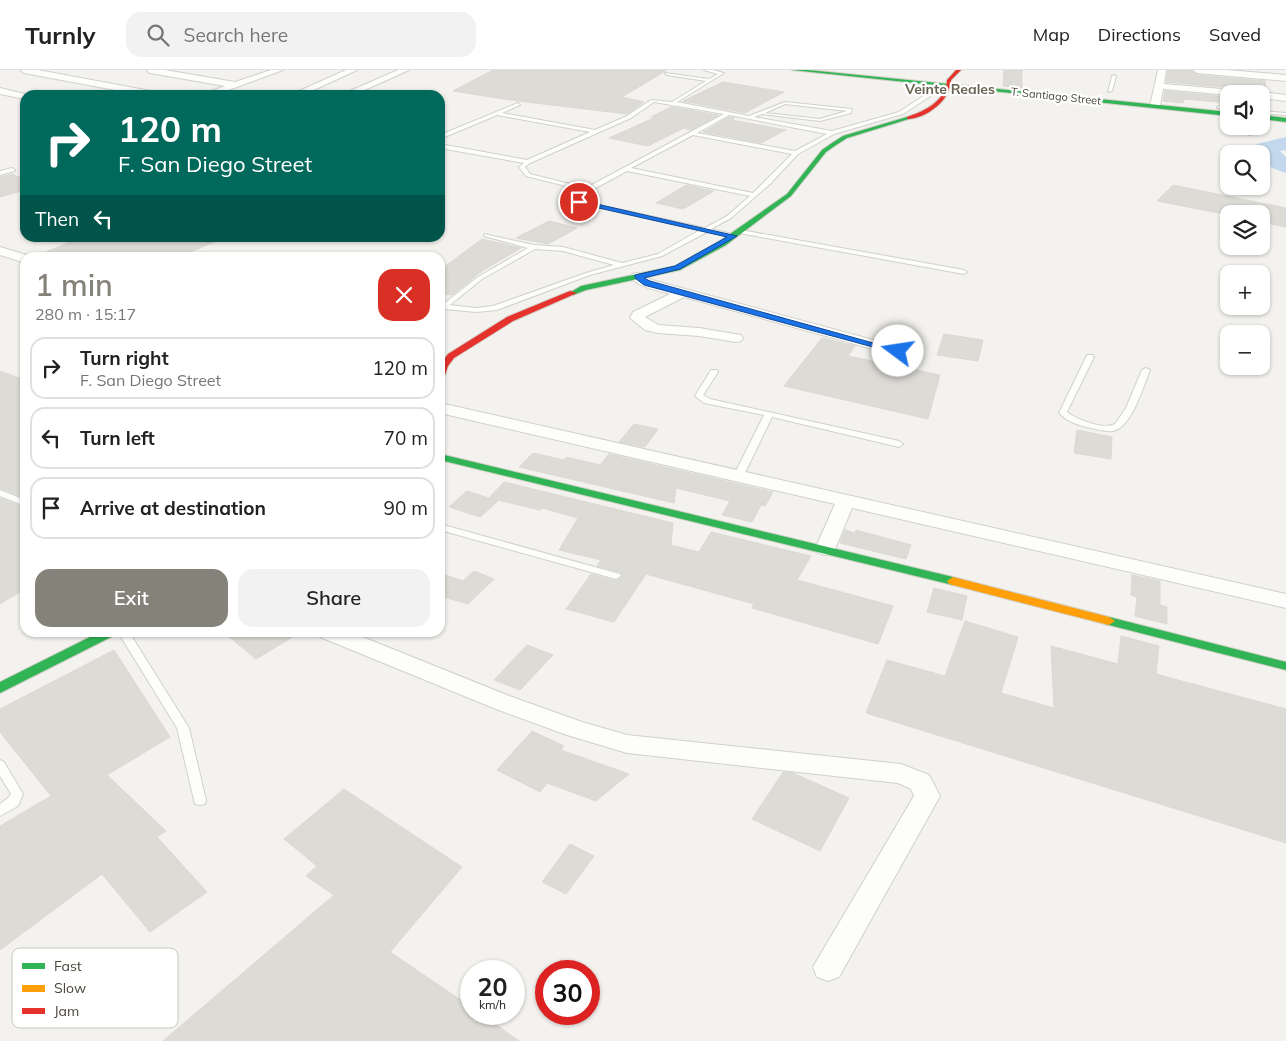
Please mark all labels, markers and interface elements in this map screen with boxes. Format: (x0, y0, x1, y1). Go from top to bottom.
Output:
search box (126, 12, 476, 57)
text: Turnly (25, 20, 96, 50)
icon: search (144, 21, 172, 49)
text: Search here (184, 23, 288, 47)
text: Map (1033, 23, 1070, 46)
text: Directions (1098, 23, 1181, 46)
text: Saved (1209, 23, 1261, 46)
district label: Veinte Reales (904, 80, 995, 98)
street label: T. Santiago Street (1010, 84, 1102, 108)
map controls (1220, 85, 1270, 375)
button: sound (1220, 85, 1270, 135)
text: 120 m (118, 107, 222, 151)
icon: right (35, 110, 100, 175)
button: search (1220, 145, 1270, 195)
text: F. San Diego Street (118, 150, 312, 178)
pin (558, 181, 600, 223)
icon: arrive (565, 188, 593, 216)
icon: left (89, 205, 117, 233)
button: layers (1220, 205, 1270, 255)
text: Then (35, 207, 79, 231)
button: + (1220, 265, 1270, 315)
text: 1 min (35, 266, 113, 304)
button: close (378, 269, 430, 321)
text: 280 m · 15:17 (35, 304, 136, 324)
position arrow (871, 324, 923, 376)
button: − (1220, 325, 1270, 375)
text: Turn right (80, 346, 169, 370)
icon: right (37, 354, 65, 382)
text: 120 m (372, 356, 428, 380)
text: F. San Diego Street (80, 370, 221, 390)
icon: left (37, 424, 65, 452)
text: Turn left (80, 426, 155, 450)
text: 70 m (384, 426, 428, 450)
icon: arrive (37, 494, 65, 522)
text: Arrive at destination (80, 496, 266, 520)
text: 90 m (384, 496, 428, 520)
button: Exit (35, 569, 228, 627)
button: Share (238, 569, 430, 627)
legend (12, 948, 178, 1028)
text: Fast (54, 957, 82, 975)
speed limit sign: 30 (535, 960, 600, 1025)
text: 20 (477, 971, 508, 1002)
text: Slow (54, 979, 86, 997)
text: km/h (479, 997, 506, 1012)
text: Jam (54, 1002, 79, 1020)

